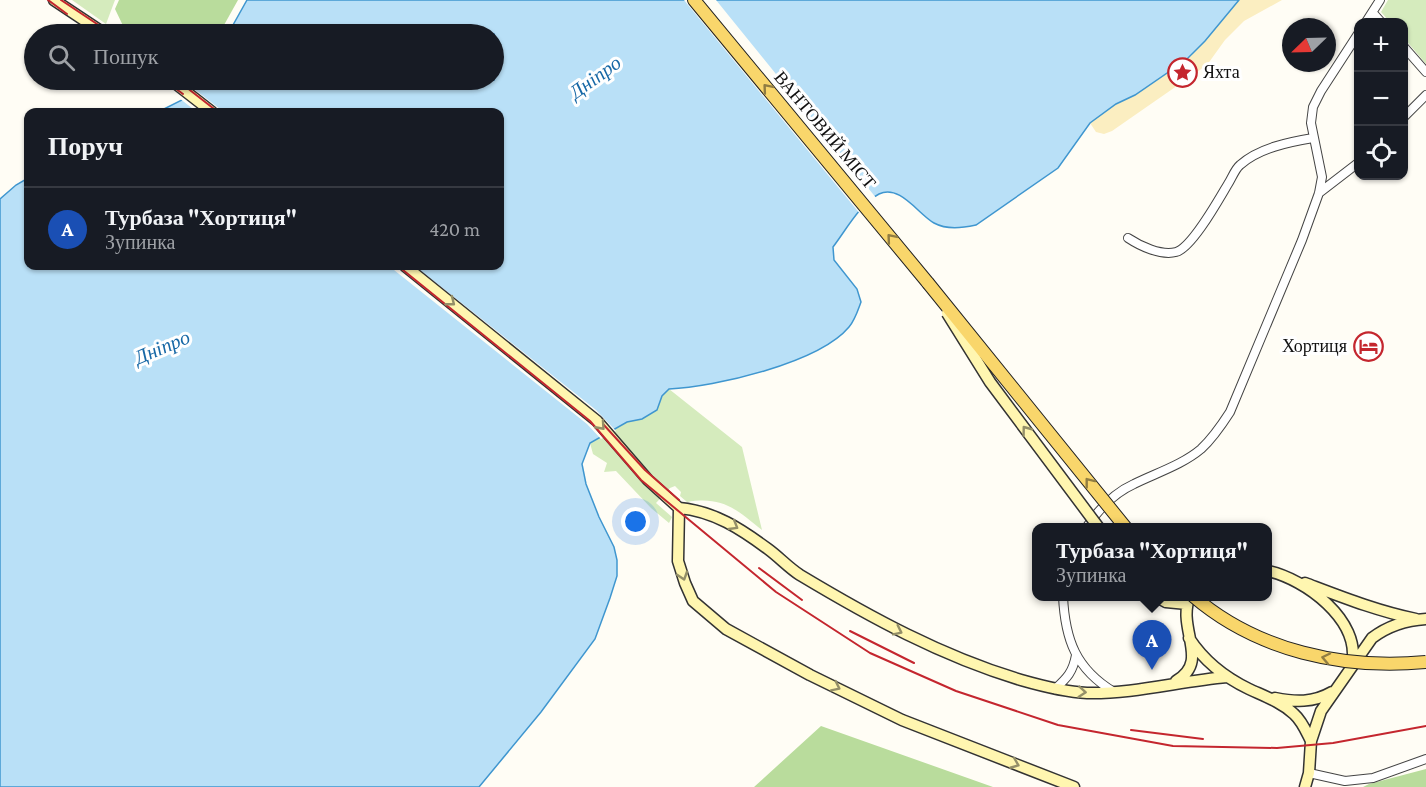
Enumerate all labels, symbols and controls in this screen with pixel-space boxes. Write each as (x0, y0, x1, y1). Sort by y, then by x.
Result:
north arrow (1282, 18, 1336, 72)
map controls (1354, 18, 1408, 180)
button: + (1354, 18, 1408, 72)
search box (24, 24, 504, 90)
icon: search (45, 41, 78, 74)
text: Пошук (93, 44, 159, 69)
water label: Дніпро (563, 51, 626, 105)
place icon: Яхта (1166, 56, 1198, 88)
place label: Яхта (1203, 62, 1240, 82)
street label: ВАНТОВИЙ МІСТ (770, 67, 880, 193)
button: − (1354, 72, 1408, 126)
one-way arrow (763, 84, 774, 95)
button: locate (1354, 126, 1408, 180)
text: Поруч (48, 132, 123, 161)
text: Турбаза "Хортиця" (105, 205, 297, 230)
text: A (62, 218, 73, 240)
text: 420 m (429, 218, 480, 240)
text: Зупинка (105, 231, 175, 253)
one-way arrow (887, 234, 898, 245)
one-way arrow (445, 294, 456, 305)
water label: Дніпро (129, 326, 193, 370)
hotel icon: Хортиця (1352, 330, 1384, 362)
place label: Хортиця (1282, 336, 1347, 356)
one-way arrow (594, 420, 605, 430)
one-way arrow (1022, 426, 1033, 437)
one-way arrow (1085, 478, 1096, 489)
your location (621, 507, 650, 536)
one-way arrow (728, 519, 738, 531)
popup (1032, 523, 1272, 601)
text: Турбаза "Хортиця" (1056, 538, 1248, 563)
text: Зупинка (1056, 564, 1126, 586)
one-way arrow (675, 570, 688, 581)
pin: A (1132, 620, 1172, 670)
one-way arrow (892, 623, 903, 635)
one-way arrow (1321, 652, 1331, 665)
one-way arrow (829, 680, 840, 692)
one-way arrow (1077, 685, 1087, 698)
one-way arrow (1009, 757, 1020, 769)

